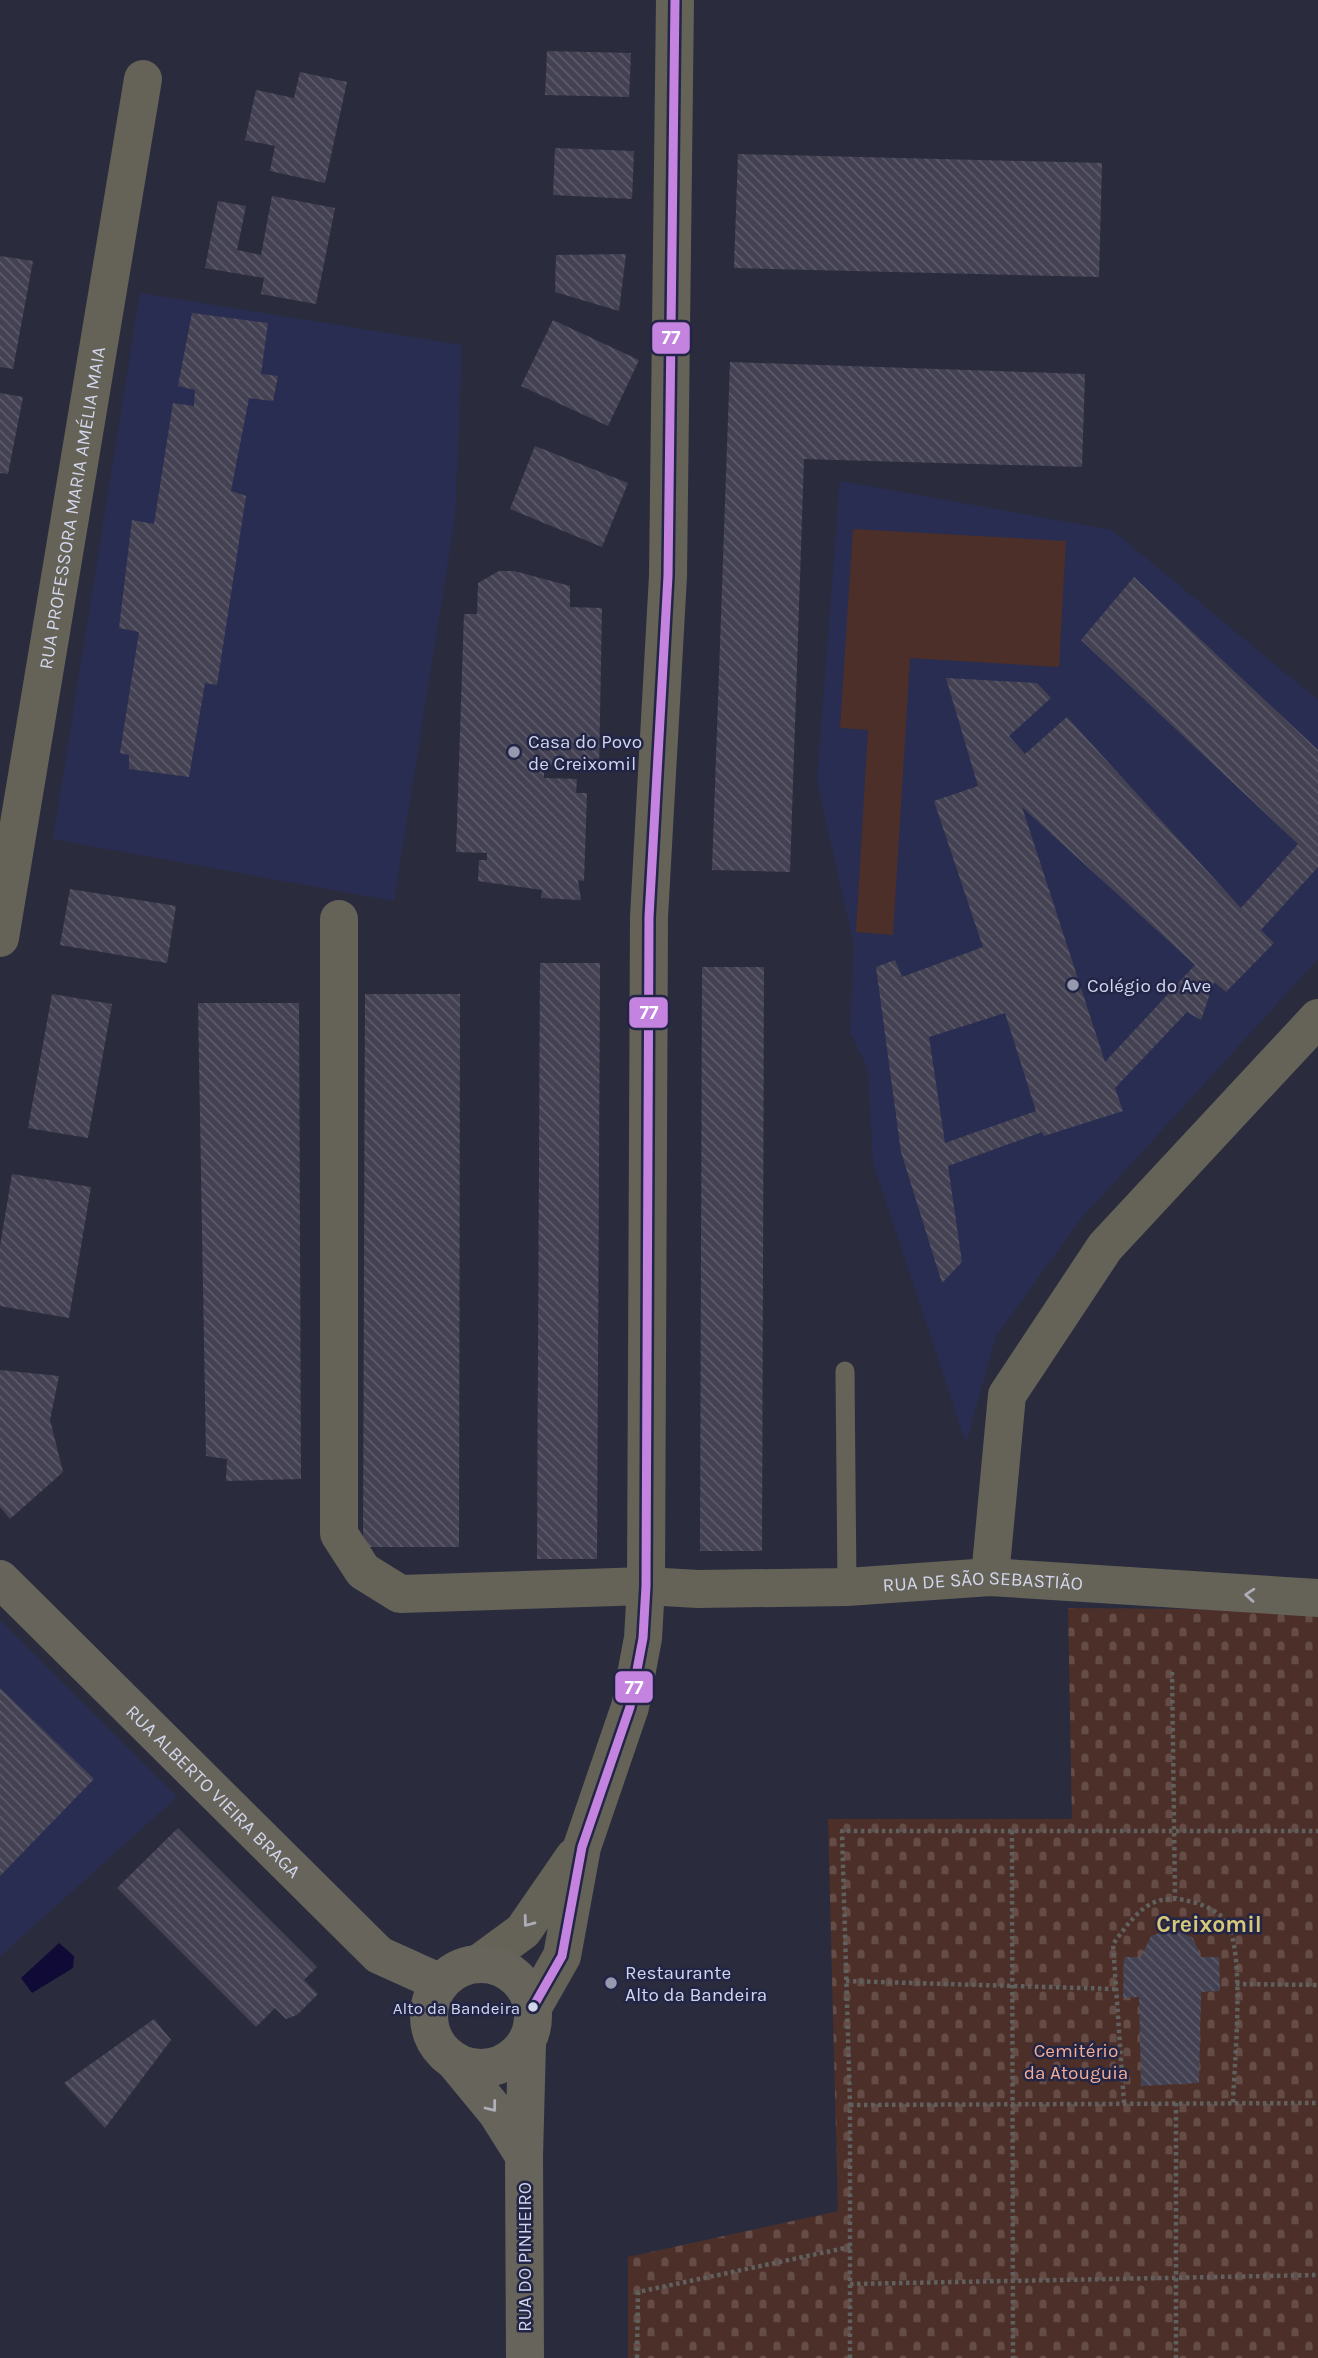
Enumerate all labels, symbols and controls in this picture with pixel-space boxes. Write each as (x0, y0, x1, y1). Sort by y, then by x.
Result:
line badge: 77 (651, 321, 691, 355)
text: 77 (662, 327, 681, 349)
street label: RUA PROFESSORA MARIA AMÉLIA MAIA (35, 345, 110, 671)
place label: Casa do Povo de Creixomil (528, 731, 642, 775)
marker: Casa do Povo de Creixomil (506, 744, 522, 760)
place label: Colégio do Ave (1087, 975, 1211, 997)
marker: Colégio do Ave (1065, 977, 1081, 993)
line badge: 77 (628, 996, 669, 1029)
text: 77 (640, 1002, 659, 1024)
street label: RUA DE SÃO SEBASTIÃO (882, 1567, 1084, 1596)
one-way arrow (1244, 1588, 1255, 1603)
line badge: 77 (614, 1670, 654, 1704)
text: 77 (625, 1677, 644, 1699)
street label: RUA ALBERTO VIEIRA BRAGA (121, 1701, 305, 1883)
district label: Creixomil (1156, 1911, 1262, 1938)
one-way arrow (524, 1915, 537, 1927)
place label: Restaurante Alto da Bandeira (625, 1962, 767, 2006)
marker: Restaurante Alto da Bandeira (603, 1975, 619, 1991)
place label: Alto da Bandeira (393, 1998, 520, 2018)
marker: Alto da Bandeira (526, 2000, 540, 2014)
park label: Cemitério da Atouguia (1024, 2040, 1128, 2084)
one-way arrow (483, 2100, 496, 2112)
street label: RUA DO PINHEIRO (514, 2182, 536, 2332)

